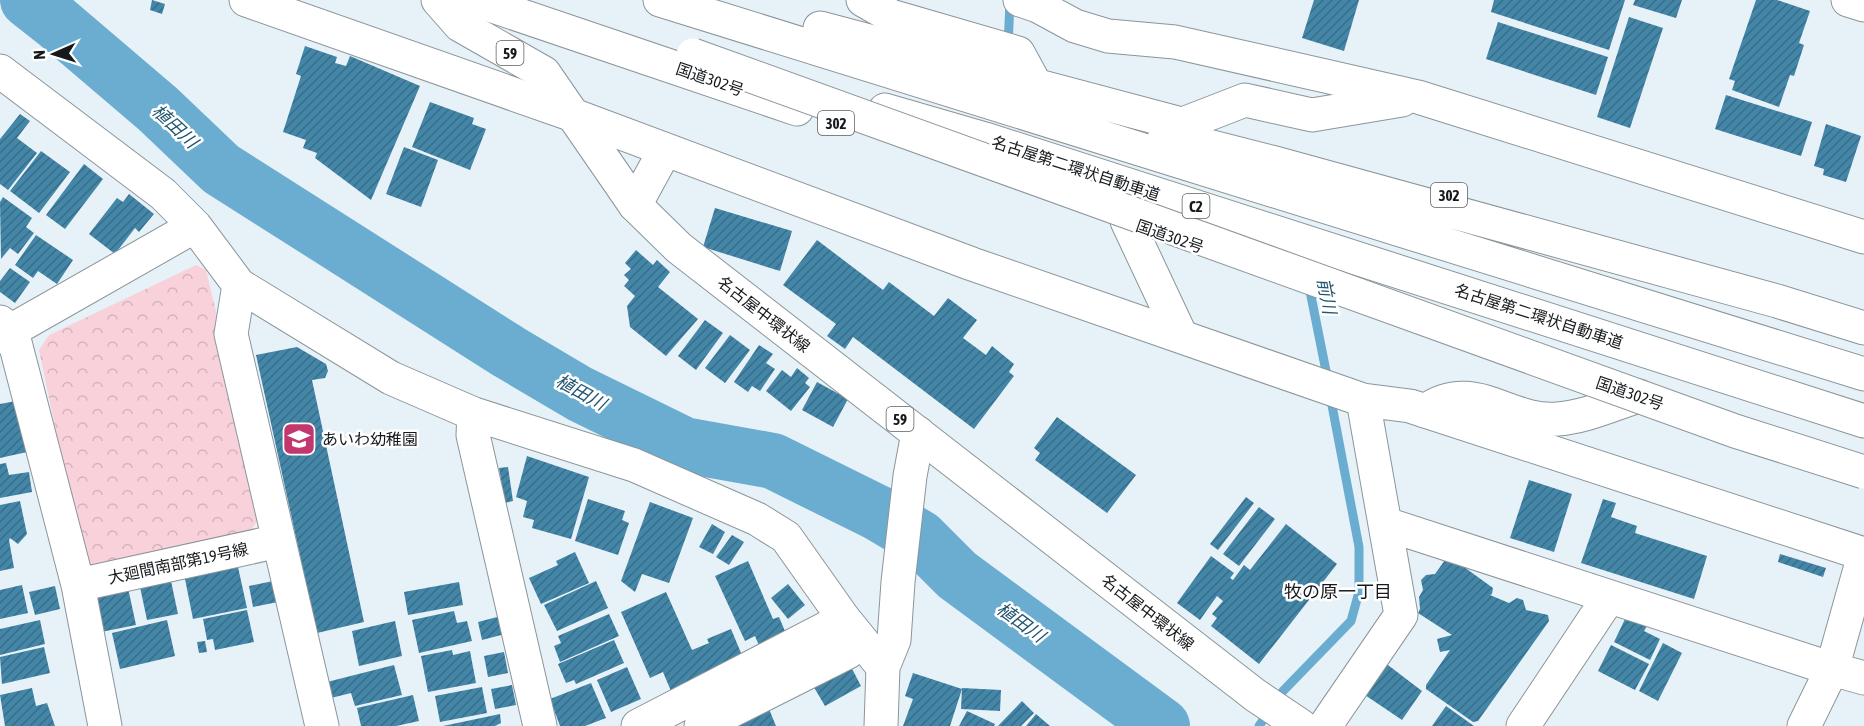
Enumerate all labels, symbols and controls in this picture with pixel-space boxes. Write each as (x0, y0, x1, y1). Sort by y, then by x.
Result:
north arrow (24, 24, 84, 84)
road number: 59 (496, 41, 524, 65)
text: N (30, 50, 48, 60)
street label: 国道302号 (674, 59, 746, 99)
water label: 植田川 (148, 100, 203, 153)
road number: 302 (818, 111, 854, 135)
street label: 名古屋第二環状自動車道 (990, 132, 1162, 204)
road number: 302 (1431, 183, 1467, 207)
road number: C2 (1182, 194, 1210, 218)
street label: 国道302号 (1134, 216, 1206, 256)
street label: 名古屋中環状線 (714, 272, 814, 356)
water label: 前川 (1313, 276, 1341, 318)
street label: 名古屋第二環状自動車道 (1453, 280, 1625, 352)
water label: 植田川 (552, 370, 611, 415)
street label: 国道302号 (1594, 373, 1666, 413)
road number: 59 (886, 407, 914, 431)
school or university icon: あいわ幼稚園 (281, 421, 317, 457)
place label: あいわ幼稚園 (322, 430, 418, 448)
street label: 大廻間南部第19号線 (106, 539, 250, 587)
street label: 名古屋中環状線 (1098, 570, 1198, 654)
district label: 牧の原一丁目 (1284, 581, 1392, 602)
water label: 植田川 (993, 598, 1051, 648)

